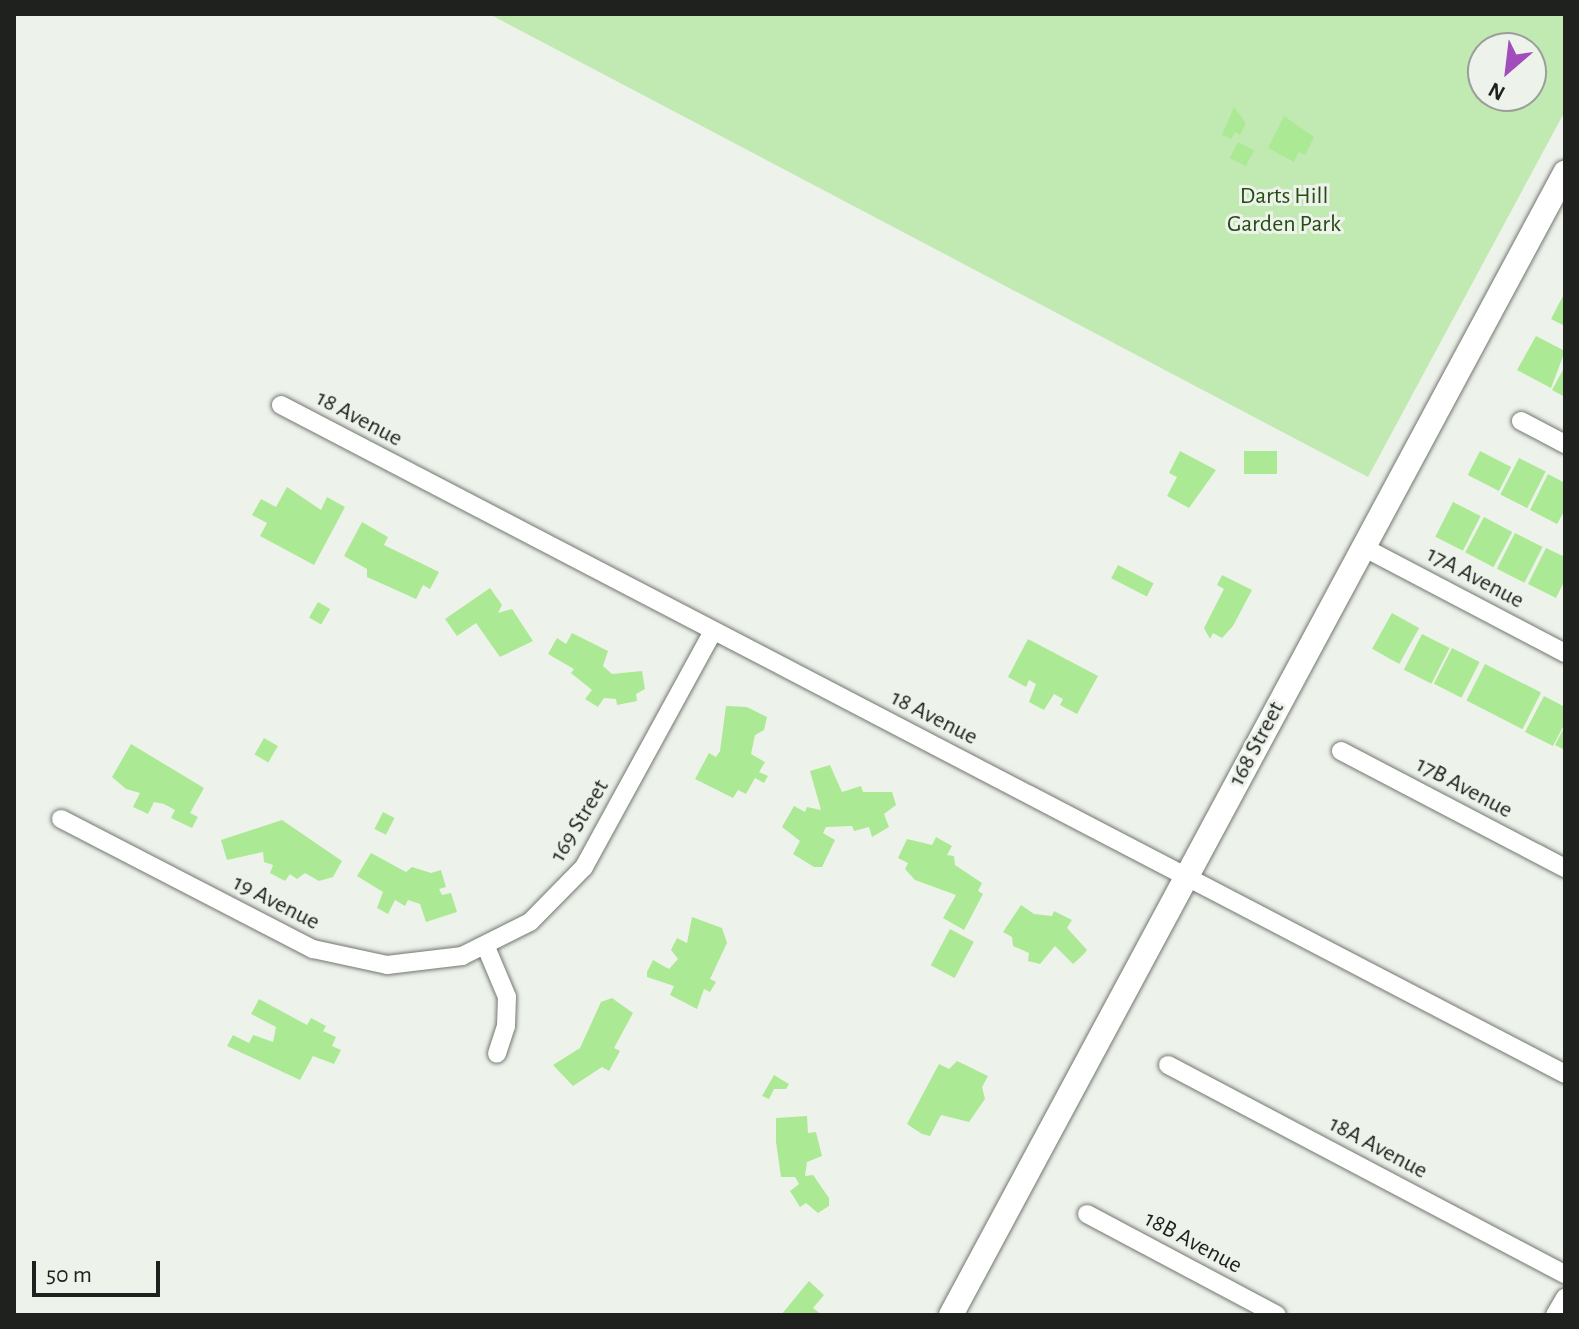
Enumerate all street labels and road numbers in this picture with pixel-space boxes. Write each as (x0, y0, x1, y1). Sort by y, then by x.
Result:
street label: 18 Avenue (311, 384, 407, 454)
street label: 17A Avenue (1421, 540, 1529, 616)
street label: 18 Avenue (886, 684, 982, 752)
street label: 168 Street (1223, 697, 1291, 791)
street label: 17B Avenue (1411, 751, 1517, 825)
street label: 169 Street (544, 774, 616, 868)
street label: 19 Avenue (228, 869, 324, 937)
street label: 18A Avenue (1324, 1110, 1432, 1186)
street label: 18B Avenue (1139, 1205, 1247, 1281)

